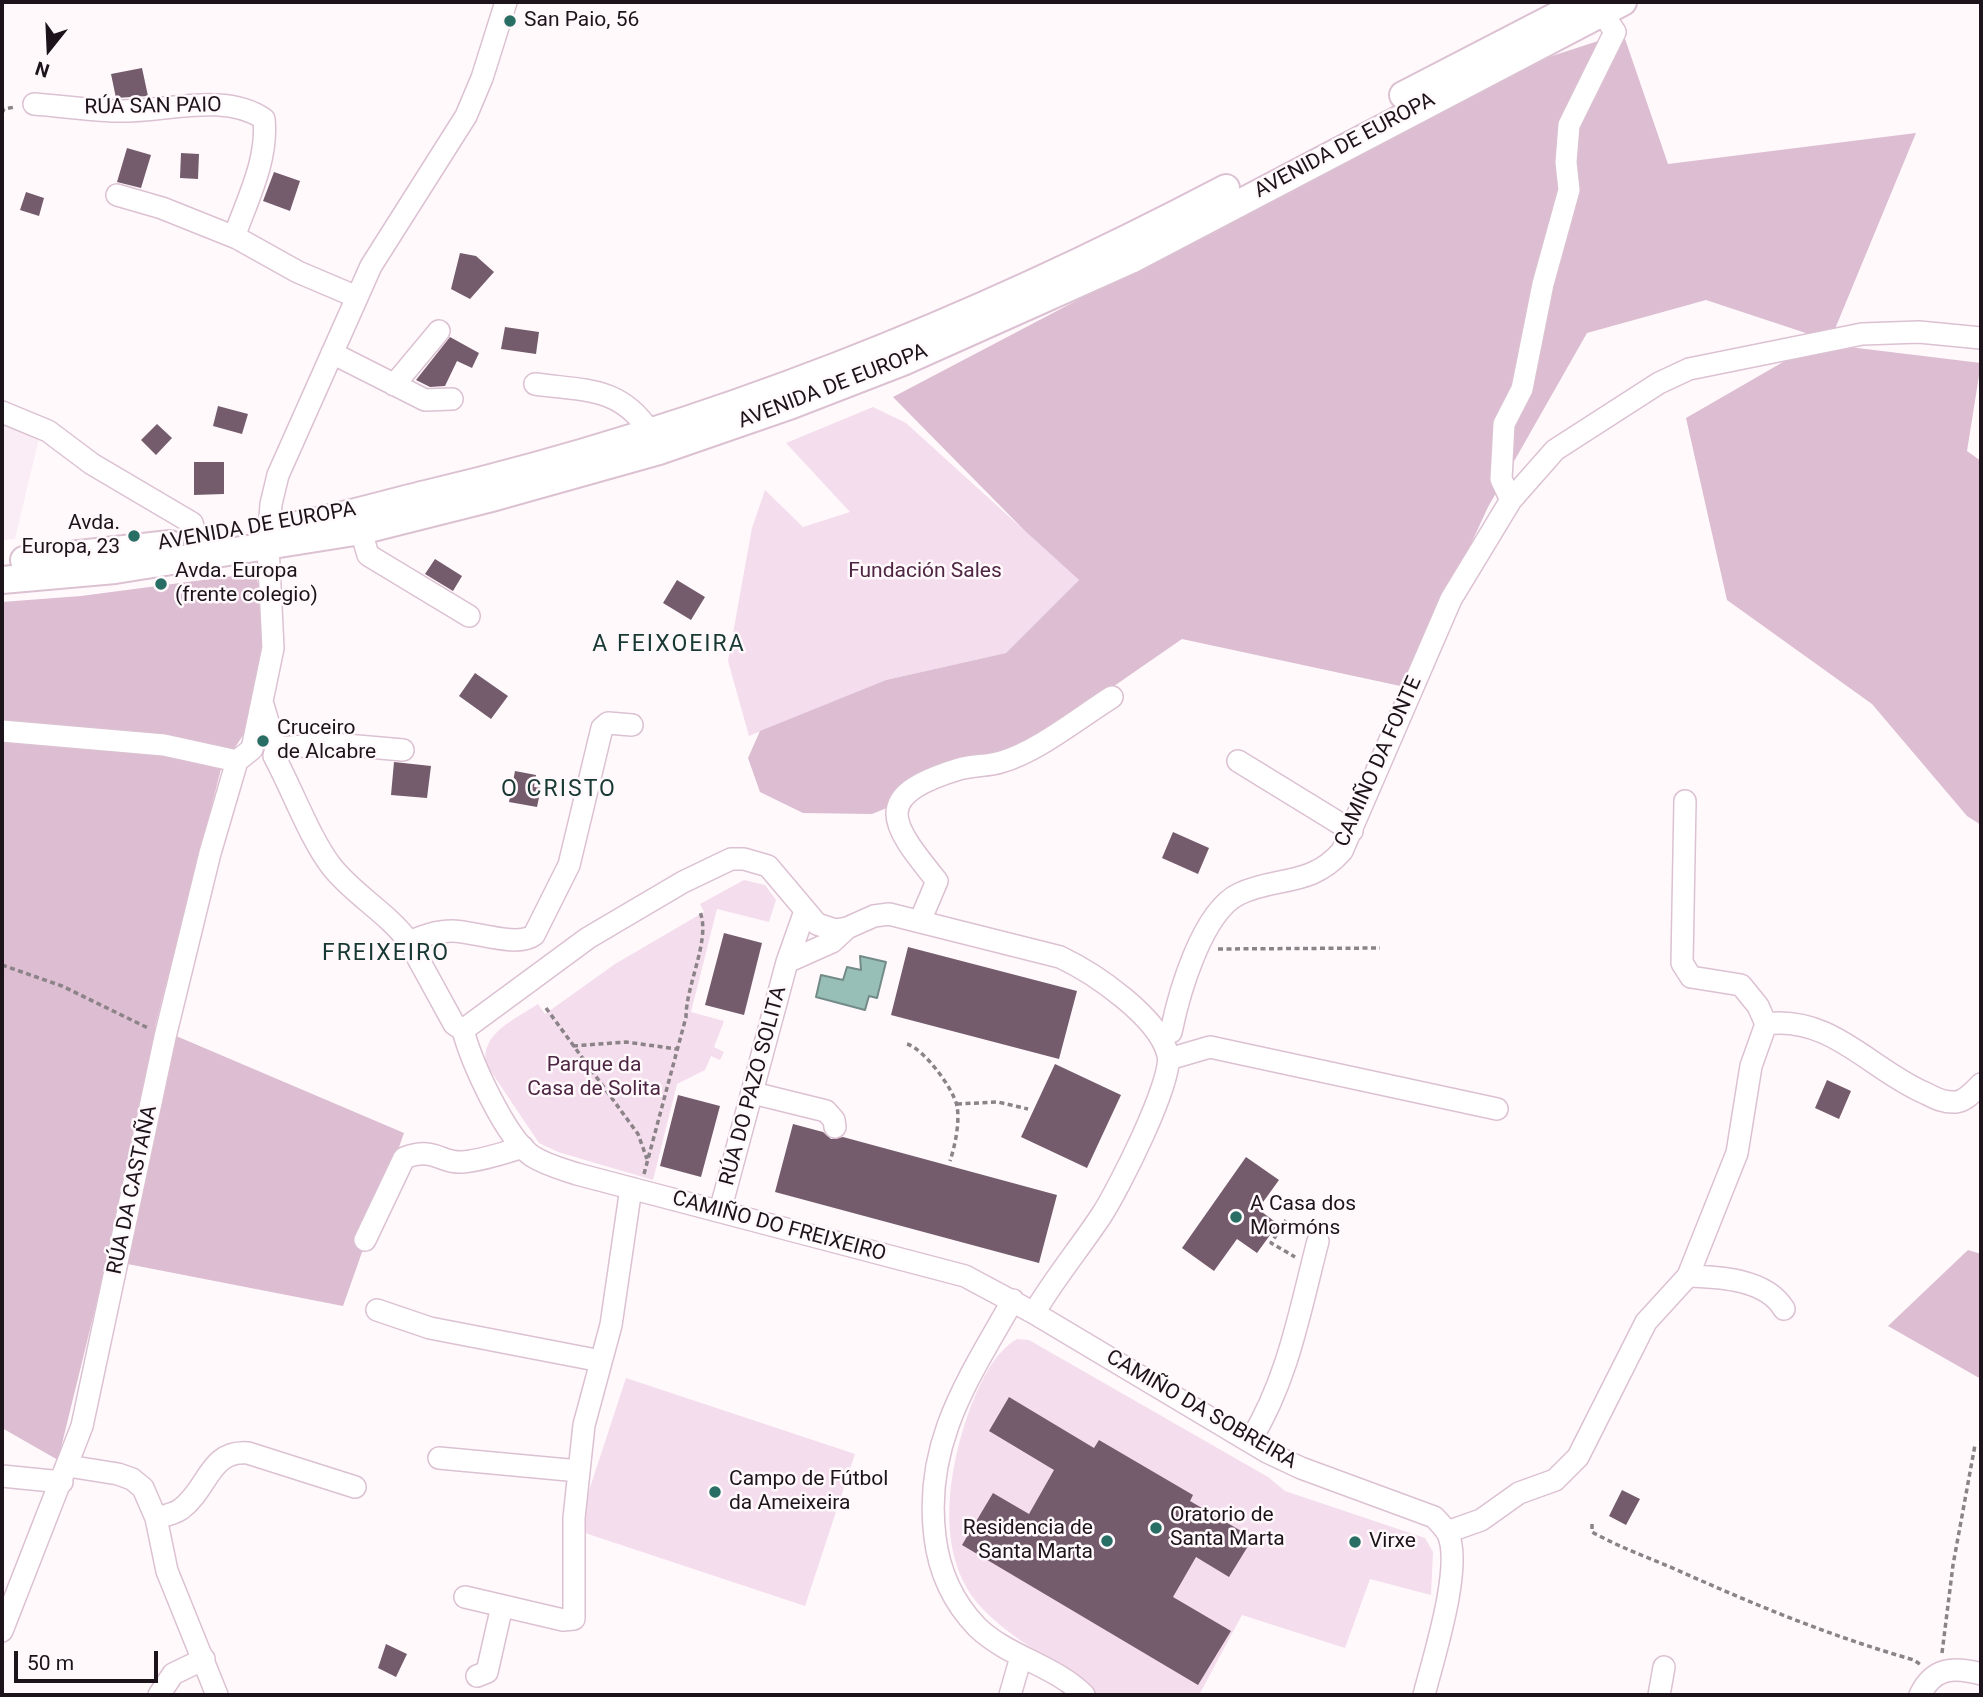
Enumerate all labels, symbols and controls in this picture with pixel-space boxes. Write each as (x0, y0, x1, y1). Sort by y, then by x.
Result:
place label: San Paio, 56 (524, 8, 639, 34)
marker: San Paio, 56 (502, 13, 518, 29)
north arrow (14, 14, 84, 84)
text: N (32, 56, 52, 82)
street label: AVENIDA DE EUROPA (1250, 88, 1440, 204)
street label: RÚA SAN PAIO (84, 93, 222, 121)
street label: AVENIDA DE EUROPA (735, 339, 931, 435)
street label: AVENIDA DE EUROPA (156, 497, 358, 557)
place label: Avda. Europa, 23 (22, 511, 120, 561)
marker: Avda. Europa, 23 (126, 528, 142, 544)
place label: Avda. Europa (frente colegio) (175, 559, 318, 609)
park label: Fundación Sales (848, 559, 1002, 585)
marker: Avda. Europa (frente colegio) (153, 576, 169, 592)
district label: A FEIXOEIRA (594, 631, 744, 659)
street label: CAMIÑO DA FONTE (1330, 673, 1428, 851)
place label: Cruceiro de Alcabre (277, 716, 376, 766)
marker: Cruceiro de Alcabre (255, 733, 271, 749)
district label: O CRISTO (502, 776, 616, 804)
district label: FREIXEIRO (323, 940, 449, 968)
street label: RÚA DO PAZO SOLITA (715, 984, 793, 1188)
park label: Parque da Casa de Solita (527, 1053, 661, 1103)
street label: RÚA DA CASTAÑA (103, 1103, 163, 1277)
street label: CAMIÑO DO FREIXEIRO (669, 1186, 889, 1268)
place label: A Casa dos Mormóns (1250, 1192, 1356, 1242)
marker: A Casa dos Mormóns (1228, 1209, 1244, 1225)
street label: CAMIÑO DA SOBREIRA (1101, 1345, 1301, 1475)
place label: Campo de Fútbol da Ameixeira (729, 1467, 888, 1517)
marker: Campo de Fútbol da Ameixeira (707, 1484, 723, 1500)
place label: Oratorio de Santa Marta (1170, 1503, 1285, 1553)
place label: Residencia de Santa Marta (963, 1516, 1093, 1566)
marker: Oratorio de Santa Marta (1148, 1520, 1164, 1536)
place label: Virxe (1369, 1529, 1416, 1555)
marker: Residencia de Santa Marta (1099, 1533, 1115, 1549)
marker: Virxe (1347, 1534, 1363, 1550)
scale bar (18, 1638, 161, 1682)
text: 50 m (27, 1651, 74, 1675)

